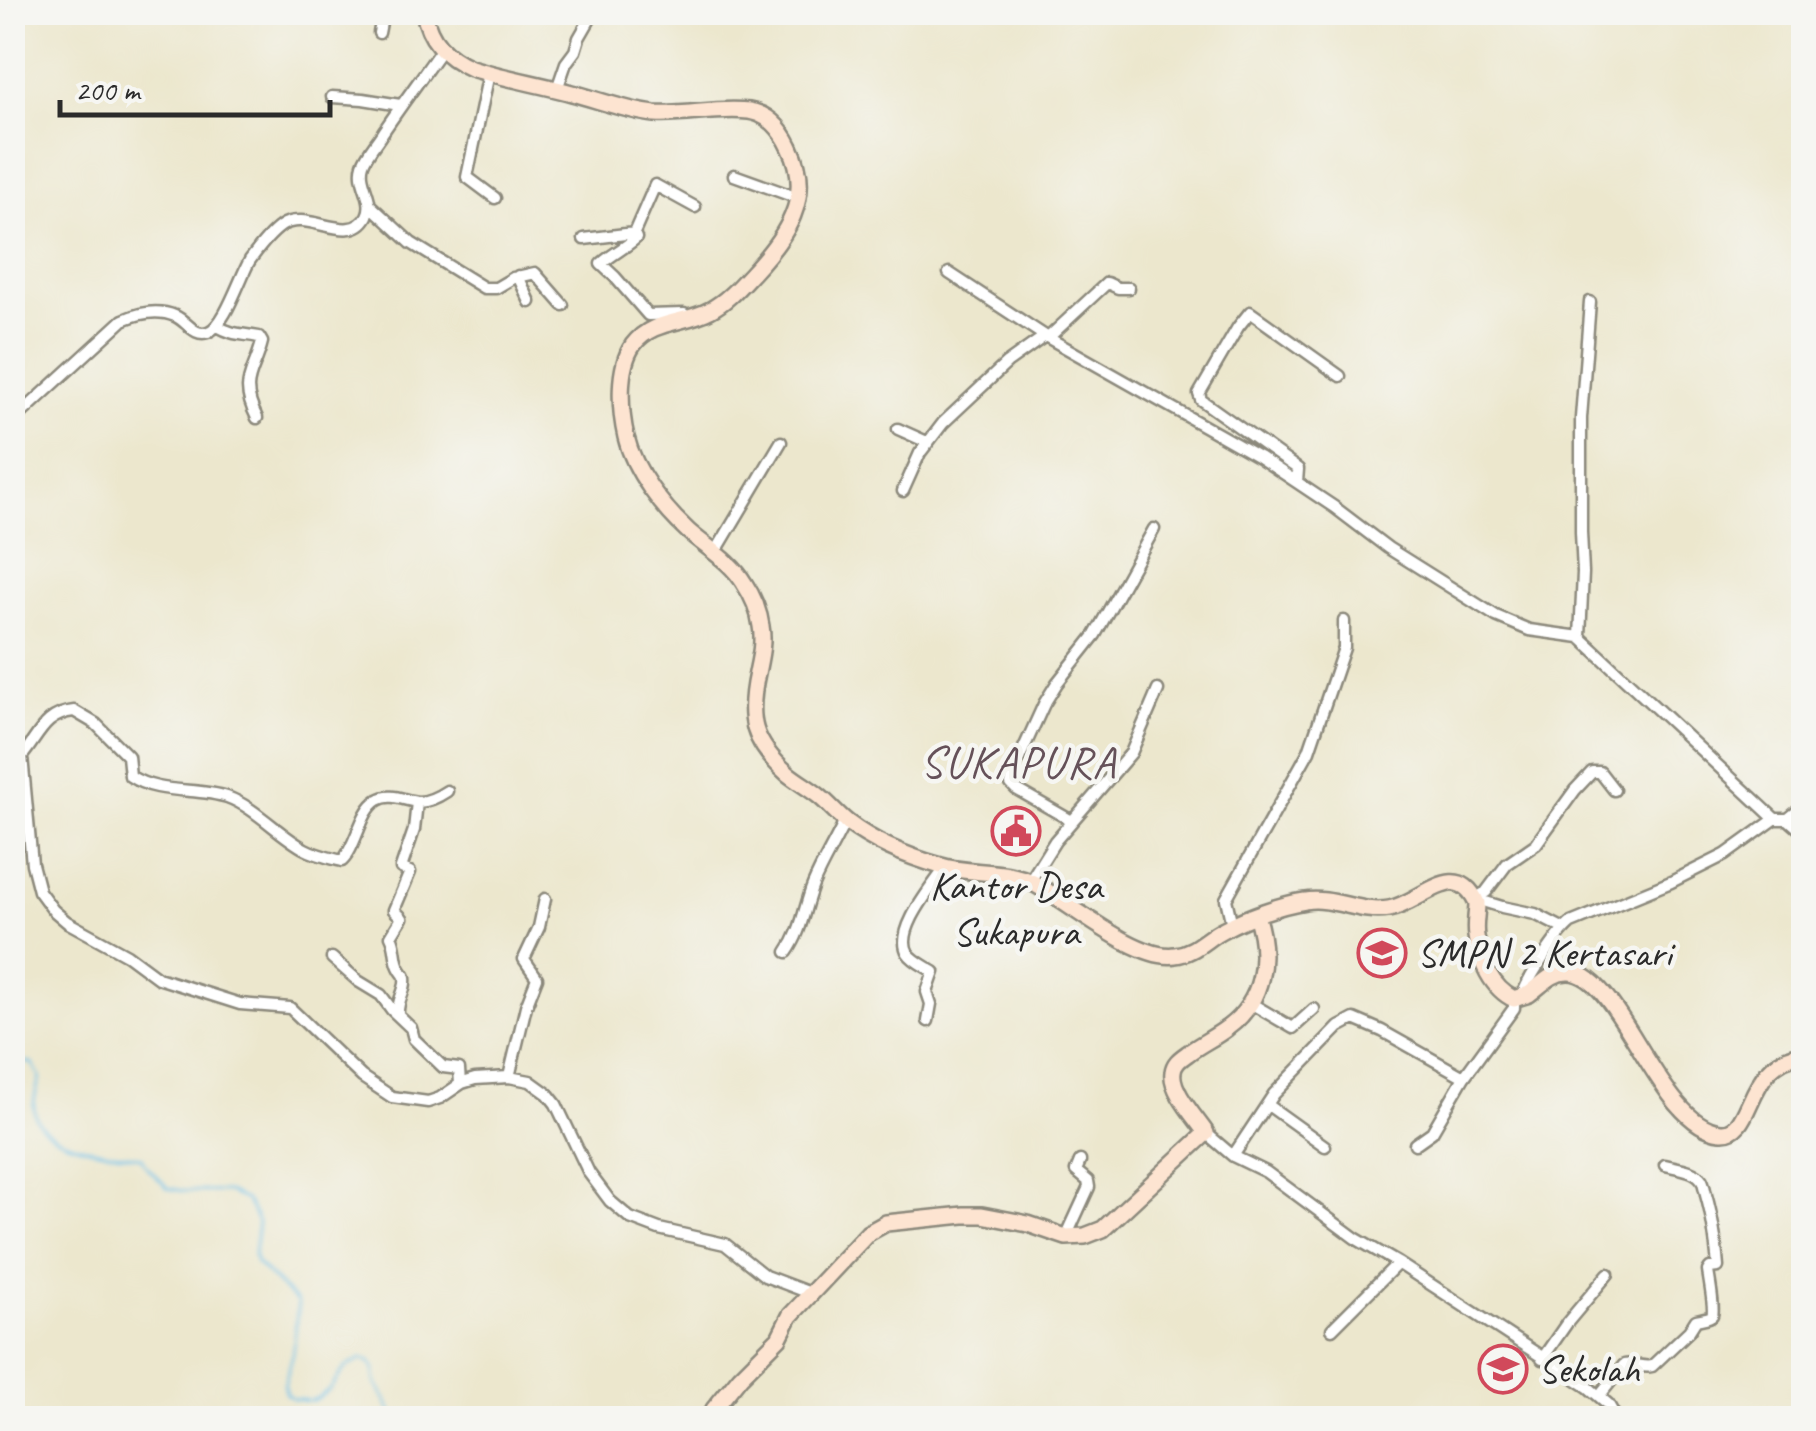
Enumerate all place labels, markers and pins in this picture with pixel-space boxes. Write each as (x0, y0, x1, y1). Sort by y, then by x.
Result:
public building icon: Kantor Desa Sukapura (990, 805, 1042, 857)
place label: Kantor Desa Sukapura (930, 861, 1105, 957)
school or university icon: SMPN 2 Kertasari (1356, 927, 1408, 979)
place label: SMPN 2 Kertasari (1417, 928, 1676, 978)
school or university icon: Sekolah (1477, 1343, 1529, 1395)
place label: Sekolah (1538, 1344, 1641, 1394)

